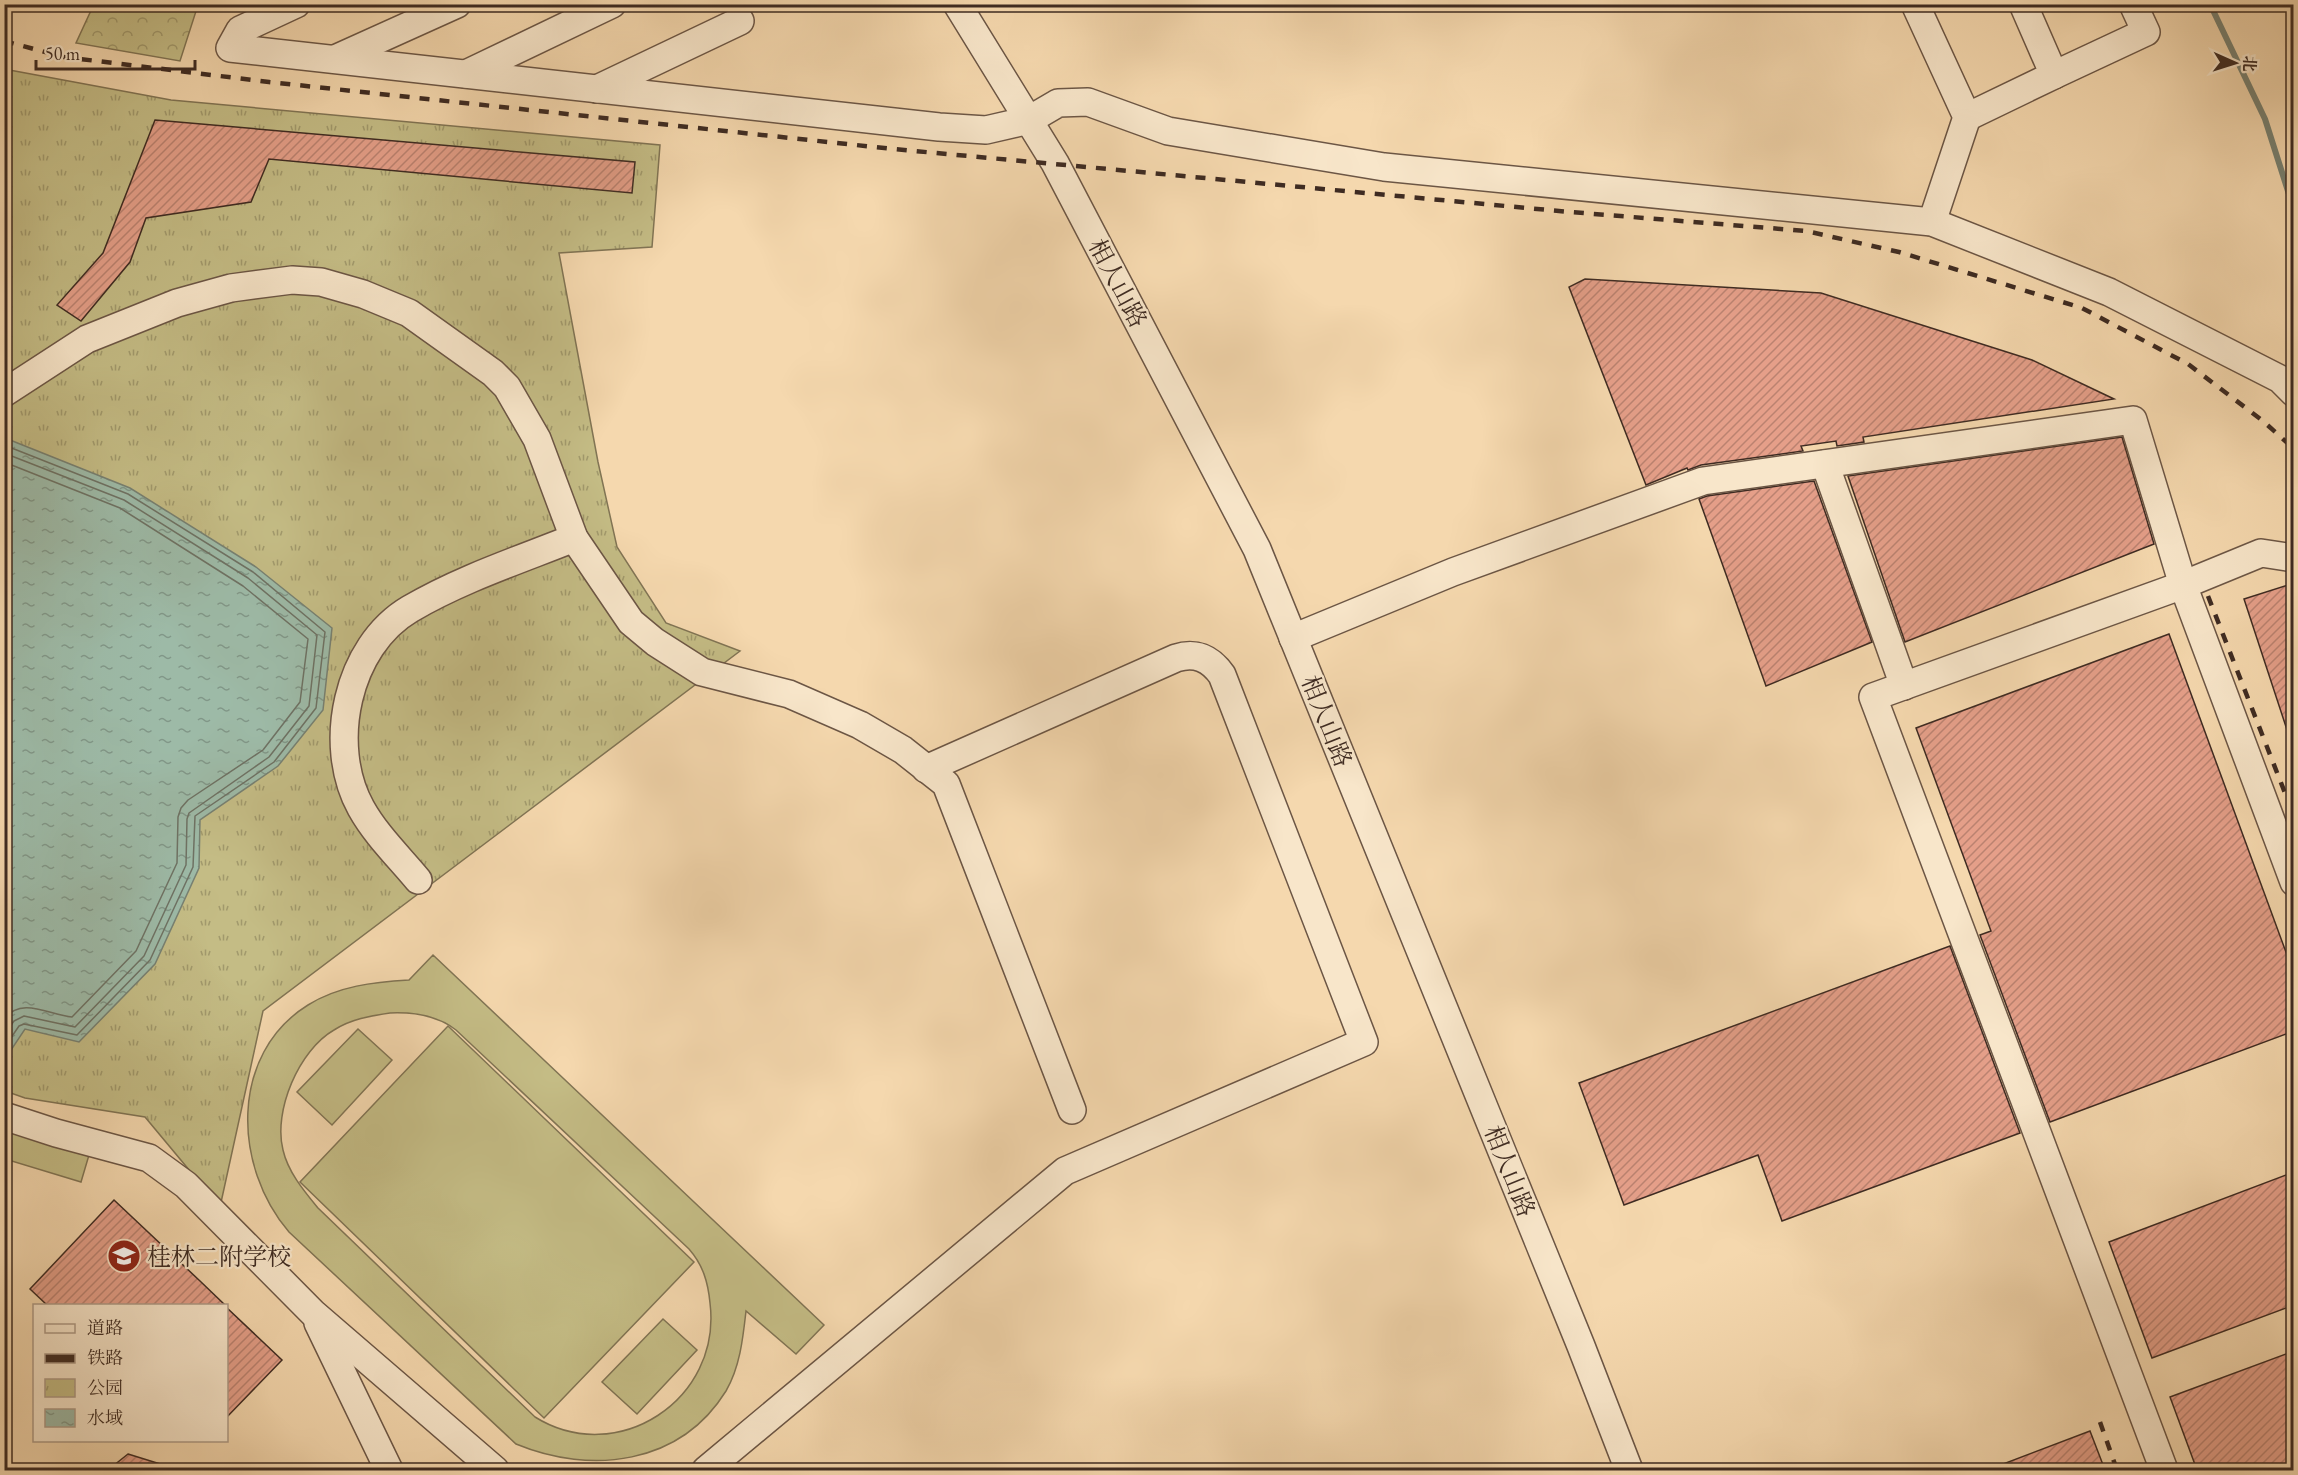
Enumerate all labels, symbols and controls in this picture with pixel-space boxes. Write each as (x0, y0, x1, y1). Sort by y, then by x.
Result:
scale bar (36, 33, 195, 71)
north arrow (2205, 33, 2265, 93)
text: 50 m (45, 42, 80, 65)
text: 北 (2239, 55, 2260, 72)
street label: 相人山路 (1082, 233, 1154, 333)
street label: 相人山路 (1295, 671, 1359, 771)
street label: 相人山路 (1478, 1121, 1542, 1221)
school or university icon: 桂林二附学校 (106, 1238, 142, 1274)
place label: 桂林二附学校 (147, 1241, 291, 1272)
legend (33, 1304, 228, 1442)
text: 道路 (87, 1316, 123, 1339)
text: 铁路 (87, 1346, 123, 1369)
text: 公园 (87, 1376, 123, 1399)
text: 水域 (87, 1406, 123, 1429)

